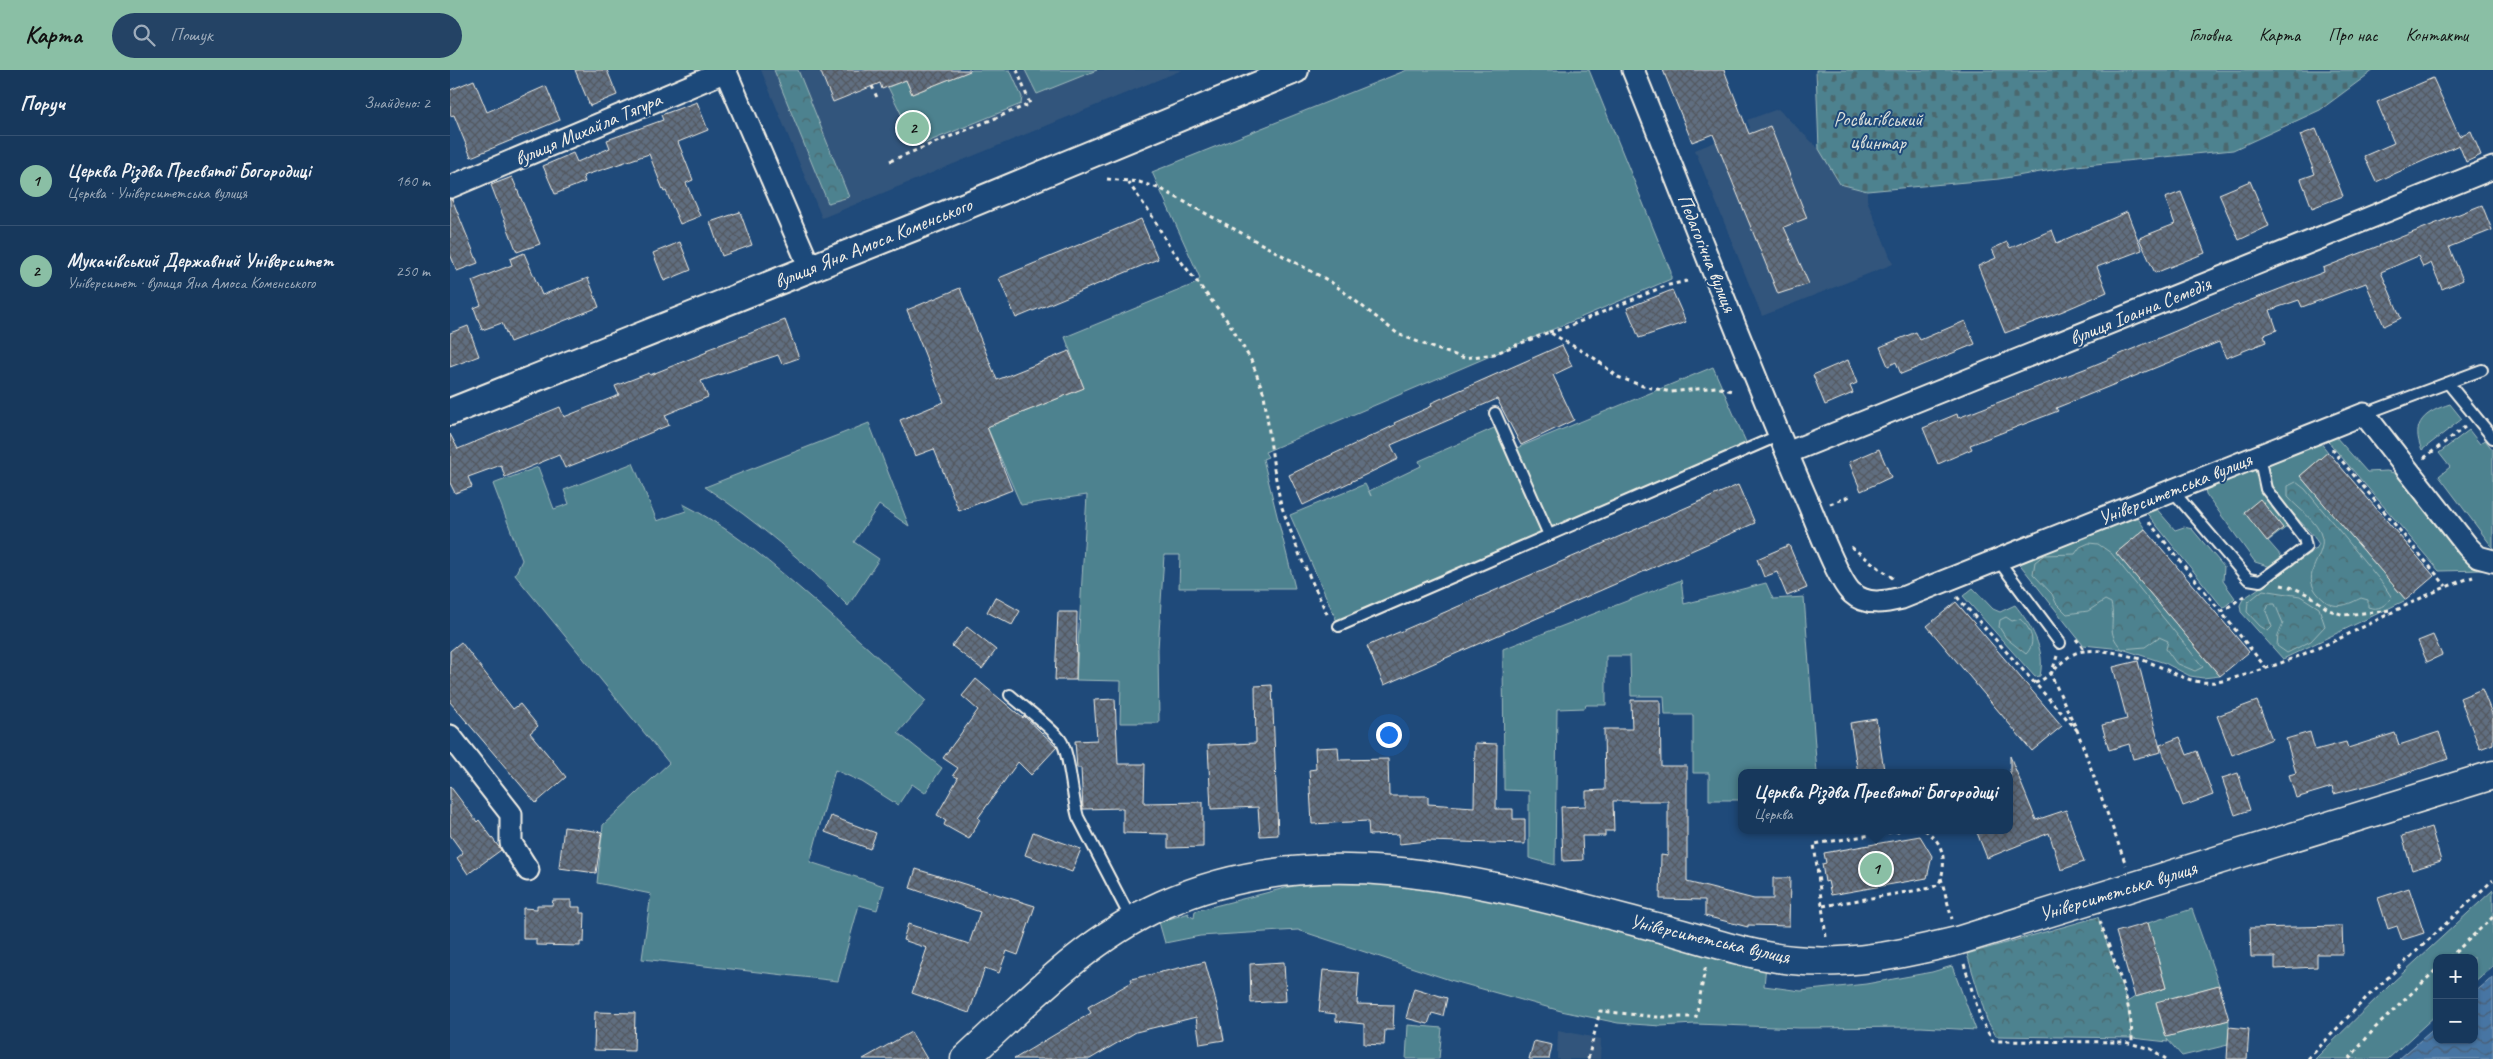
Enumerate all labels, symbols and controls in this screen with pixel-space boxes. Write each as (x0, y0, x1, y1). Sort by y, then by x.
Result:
search box (112, 13, 462, 58)
text: Карта (25, 20, 82, 50)
icon: search (130, 21, 158, 49)
text: Пошук (170, 23, 213, 47)
text: Головна (2189, 24, 2231, 46)
text: Карта (2259, 24, 2300, 46)
text: Про нас (2328, 24, 2378, 46)
text: Контакти (2406, 24, 2468, 46)
street label: вулиця Михайла Тягура (511, 86, 666, 171)
text: Поруч (20, 90, 65, 116)
text: Знайдено: 2 (364, 93, 430, 113)
park label: Росвигівський цвинтар (1834, 107, 1924, 155)
pin: 2 (897, 109, 929, 147)
text: Церква Різдва Пресвятої Богородиці (67, 159, 311, 183)
text: 1 (32, 171, 40, 191)
text: 160 m (396, 171, 430, 191)
text: Церква · Університетська вулиця (67, 183, 247, 203)
street label: Педагогічна вулиця (1672, 190, 1742, 316)
street label: вулиця Яна Амоса Коменського (771, 192, 976, 294)
text: Мукачівський Державний Університет (67, 249, 334, 273)
text: 2 (32, 261, 40, 281)
text: 250 m (396, 261, 430, 281)
street label: вулиця Іоанна Семедія (2066, 271, 2215, 351)
text: Університет · вулиця Яна Амоса Коменського (67, 273, 316, 293)
street label: Університетська вулиця (2095, 447, 2256, 531)
your location (1376, 722, 1402, 748)
popup (1738, 769, 2013, 834)
text: Церква Різдва Пресвятої Богородиці (1754, 780, 1997, 804)
text: Церква (1754, 804, 1792, 824)
pin: 1 (1860, 850, 1892, 888)
street label: Університетська вулиця (2036, 855, 2200, 927)
street label: Університетська вулиця (1628, 908, 1793, 970)
map controls (2433, 954, 2478, 1044)
button: + (2433, 954, 2478, 999)
button: − (2433, 999, 2478, 1044)

